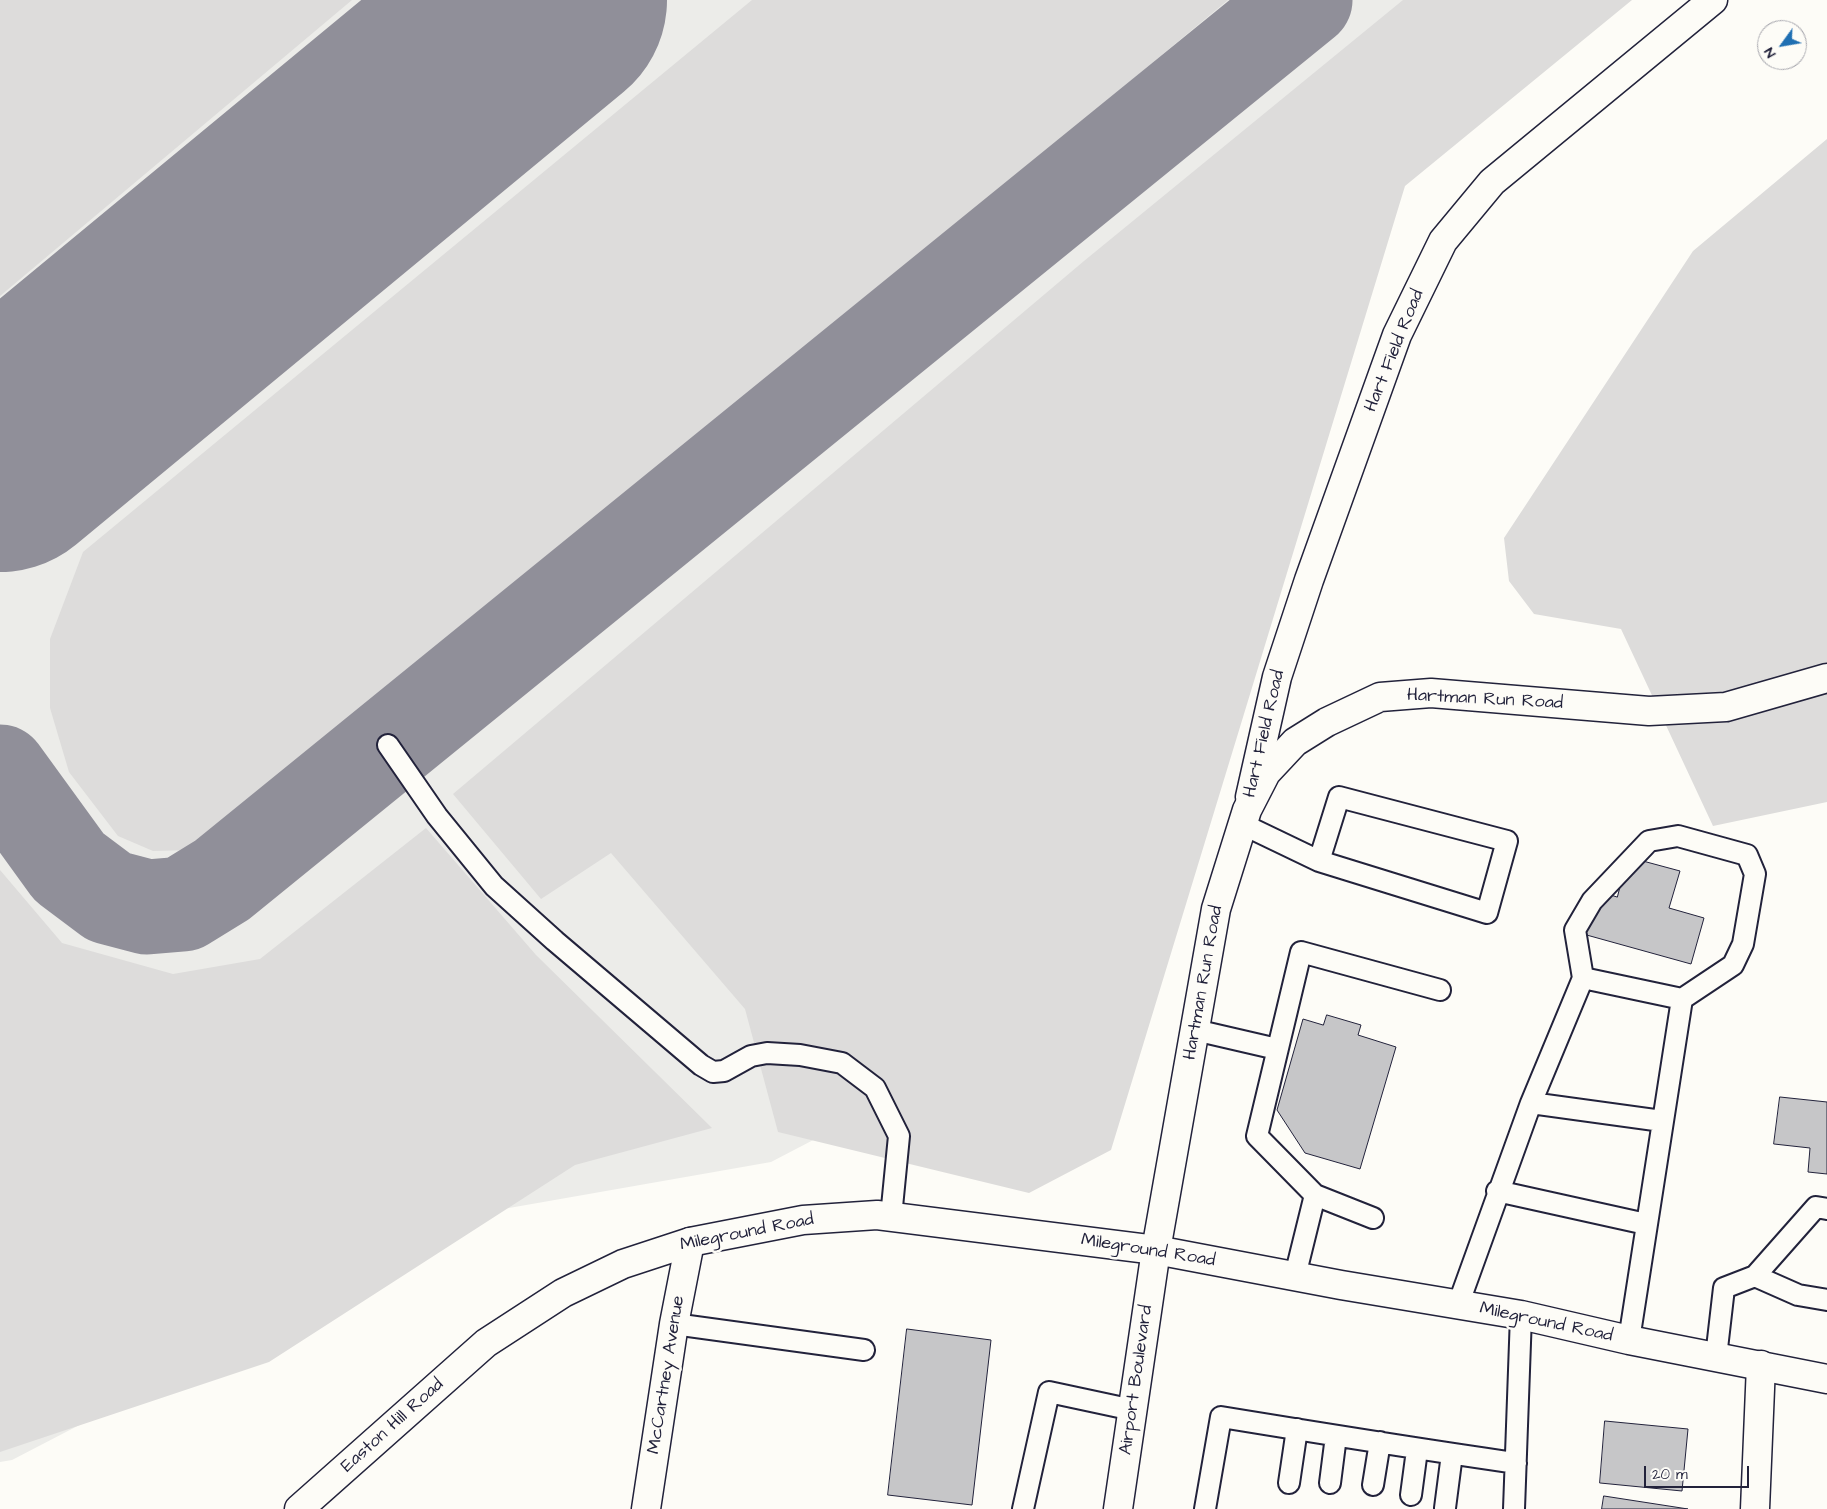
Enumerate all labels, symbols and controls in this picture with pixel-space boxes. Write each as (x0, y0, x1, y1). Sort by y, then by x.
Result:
north arrow (1757, 20, 1807, 70)
text: N (1759, 43, 1781, 61)
street label: Hart Field Road (1361, 287, 1429, 415)
street label: Hart Field Road (1240, 668, 1290, 800)
street label: Hartman Run Road (1406, 685, 1564, 715)
street label: Hartman Run Road (1180, 904, 1228, 1062)
street label: Mileground Road (678, 1209, 816, 1257)
street label: Mileground Road (1079, 1230, 1217, 1272)
street label: McCartney Avenue (644, 1294, 690, 1456)
street label: Mileground Road (1478, 1298, 1614, 1348)
street label: Airport Boulevard (1116, 1304, 1158, 1456)
street label: Easton Hill Road (337, 1374, 449, 1478)
scale bar (1647, 1456, 1752, 1488)
text: 20 m (1652, 1464, 1688, 1485)

